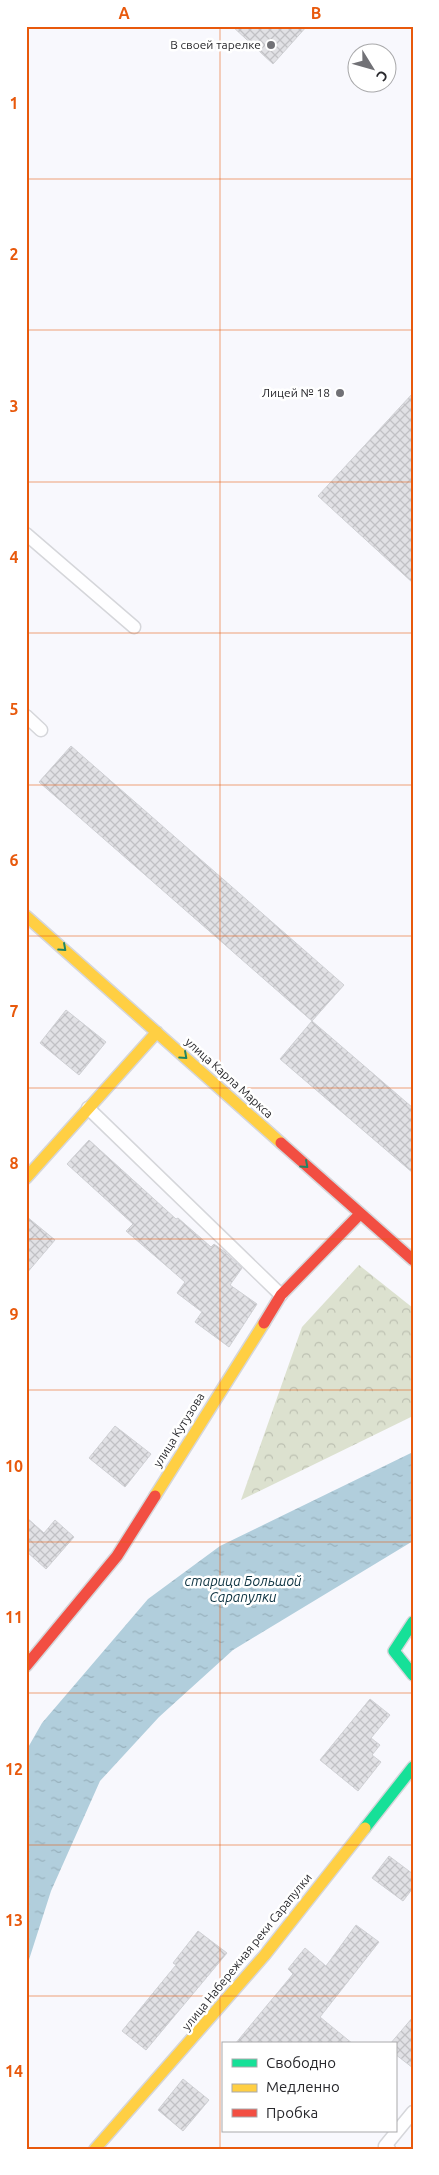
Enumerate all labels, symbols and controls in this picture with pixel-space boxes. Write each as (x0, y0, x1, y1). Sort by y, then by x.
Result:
text: A (118, 4, 130, 22)
text: B (311, 4, 321, 22)
place label: В своей тарелке (170, 38, 261, 51)
marker: В своей тарелке (265, 39, 277, 51)
north arrow (346, 42, 396, 92)
text: С (373, 67, 391, 84)
text: 1 (9, 94, 19, 112)
text: 2 (9, 245, 19, 263)
place label: Лицей № 18 (262, 386, 330, 399)
marker: Лицей № 18 (334, 387, 346, 399)
text: 3 (9, 397, 19, 415)
text: 4 (9, 548, 19, 566)
text: 5 (9, 700, 19, 718)
text: 6 (9, 851, 19, 869)
one-way arrow (57, 943, 66, 952)
text: 7 (9, 1002, 19, 1020)
street label: улица Карла Маркса (183, 1035, 276, 1120)
one-way arrow (179, 1051, 188, 1060)
text: 8 (9, 1154, 19, 1172)
one-way arrow (300, 1159, 309, 1168)
text: 9 (9, 1305, 19, 1323)
street label: улица Кутузова (150, 1390, 207, 1469)
text: 10 (5, 1457, 23, 1475)
water label: старица Большой Сарапулки (184, 1573, 302, 1605)
text: 11 (5, 1608, 23, 1626)
text: 12 (5, 1760, 23, 1778)
street label: улица Набережная реки Сарапулки (179, 1871, 314, 2033)
text: 13 (5, 1911, 23, 1929)
legend (222, 2042, 396, 2132)
text: Свободно (266, 2054, 336, 2071)
text: 14 (5, 2062, 23, 2080)
text: Медленно (266, 2078, 340, 2095)
text: Пробка (266, 2104, 318, 2121)

